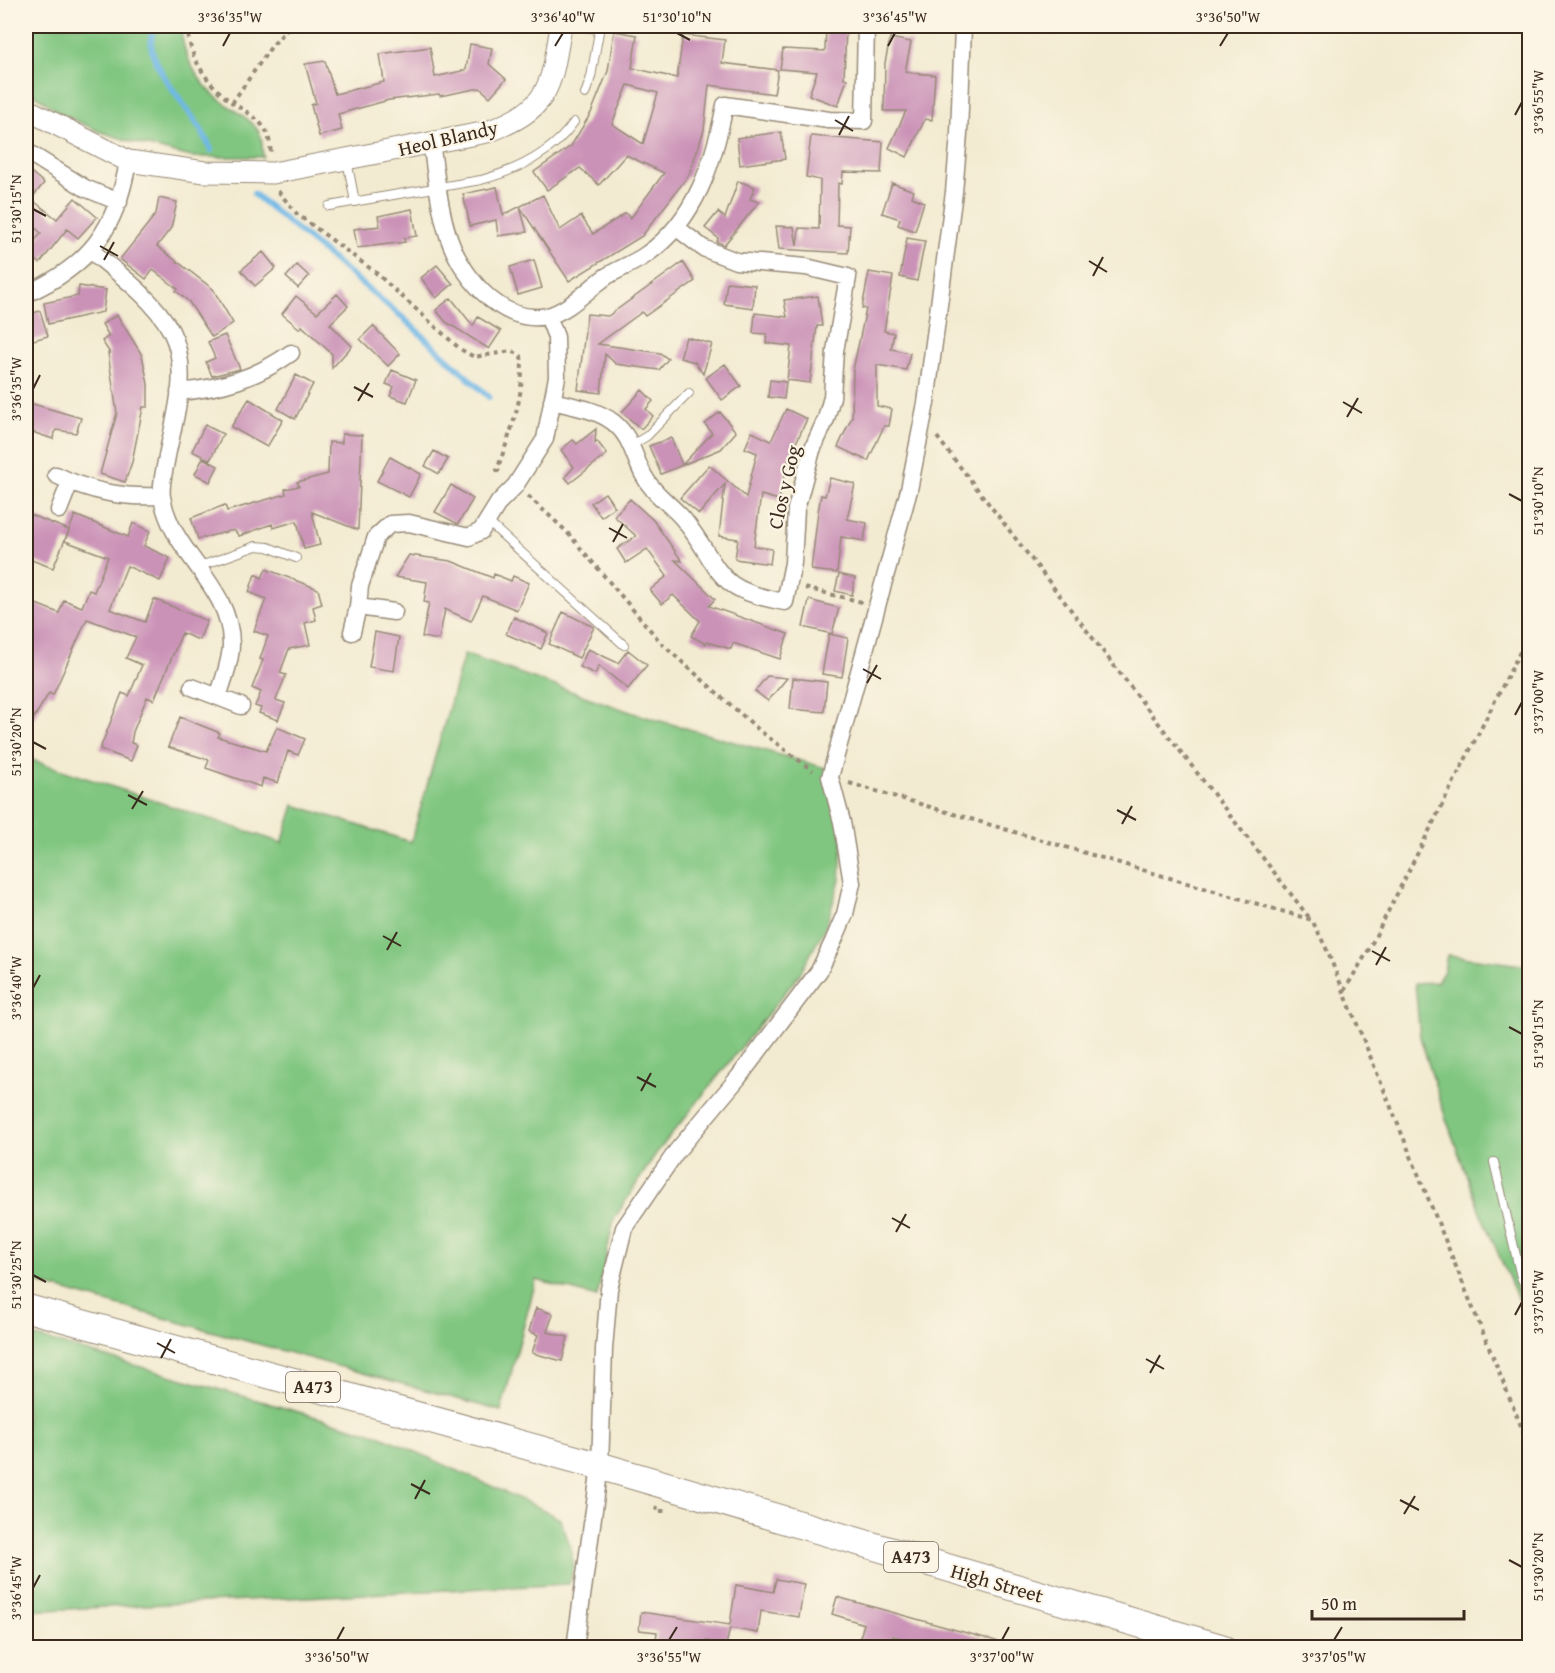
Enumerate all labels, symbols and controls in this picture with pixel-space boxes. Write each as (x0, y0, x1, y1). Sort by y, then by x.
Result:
text: 3°36'35"W (198, 6, 263, 27)
text: 3°36'40"W (531, 6, 596, 27)
text: 51°30'10"N (643, 6, 712, 27)
text: 3°36'45"W (863, 6, 928, 27)
text: 3°36'50"W (1196, 6, 1261, 27)
text: 3°36'55"W (1527, 69, 1548, 134)
street label: Heol Blandy (395, 112, 500, 163)
text: 51°30'15"N (5, 174, 26, 243)
text: 3°36'35"W (5, 356, 26, 421)
street label: Clos y Gog (760, 442, 807, 532)
text: 51°30'10"N (1527, 466, 1548, 535)
text: 3°37'00"W (1527, 669, 1548, 734)
text: 51°30'20"N (5, 707, 26, 776)
text: 3°36'40"W (5, 955, 26, 1020)
text: 51°30'15"N (1527, 999, 1548, 1068)
text: 51°30'25"N (5, 1240, 26, 1309)
text: 3°37'05"W (1527, 1269, 1548, 1334)
road number: A473 (286, 1372, 340, 1402)
text: 51°30'20"N (1527, 1532, 1548, 1601)
road number: A473 (884, 1542, 938, 1572)
text: 3°36'45"W (5, 1555, 26, 1620)
street label: High Street (947, 1555, 1047, 1610)
scale bar (1312, 1583, 1464, 1621)
text: 50 m (1321, 1590, 1357, 1617)
text: 3°36'50"W (305, 1646, 370, 1667)
text: 3°36'55"W (637, 1646, 702, 1667)
text: 3°37'00"W (970, 1646, 1035, 1667)
text: 3°37'05"W (1302, 1646, 1367, 1667)

